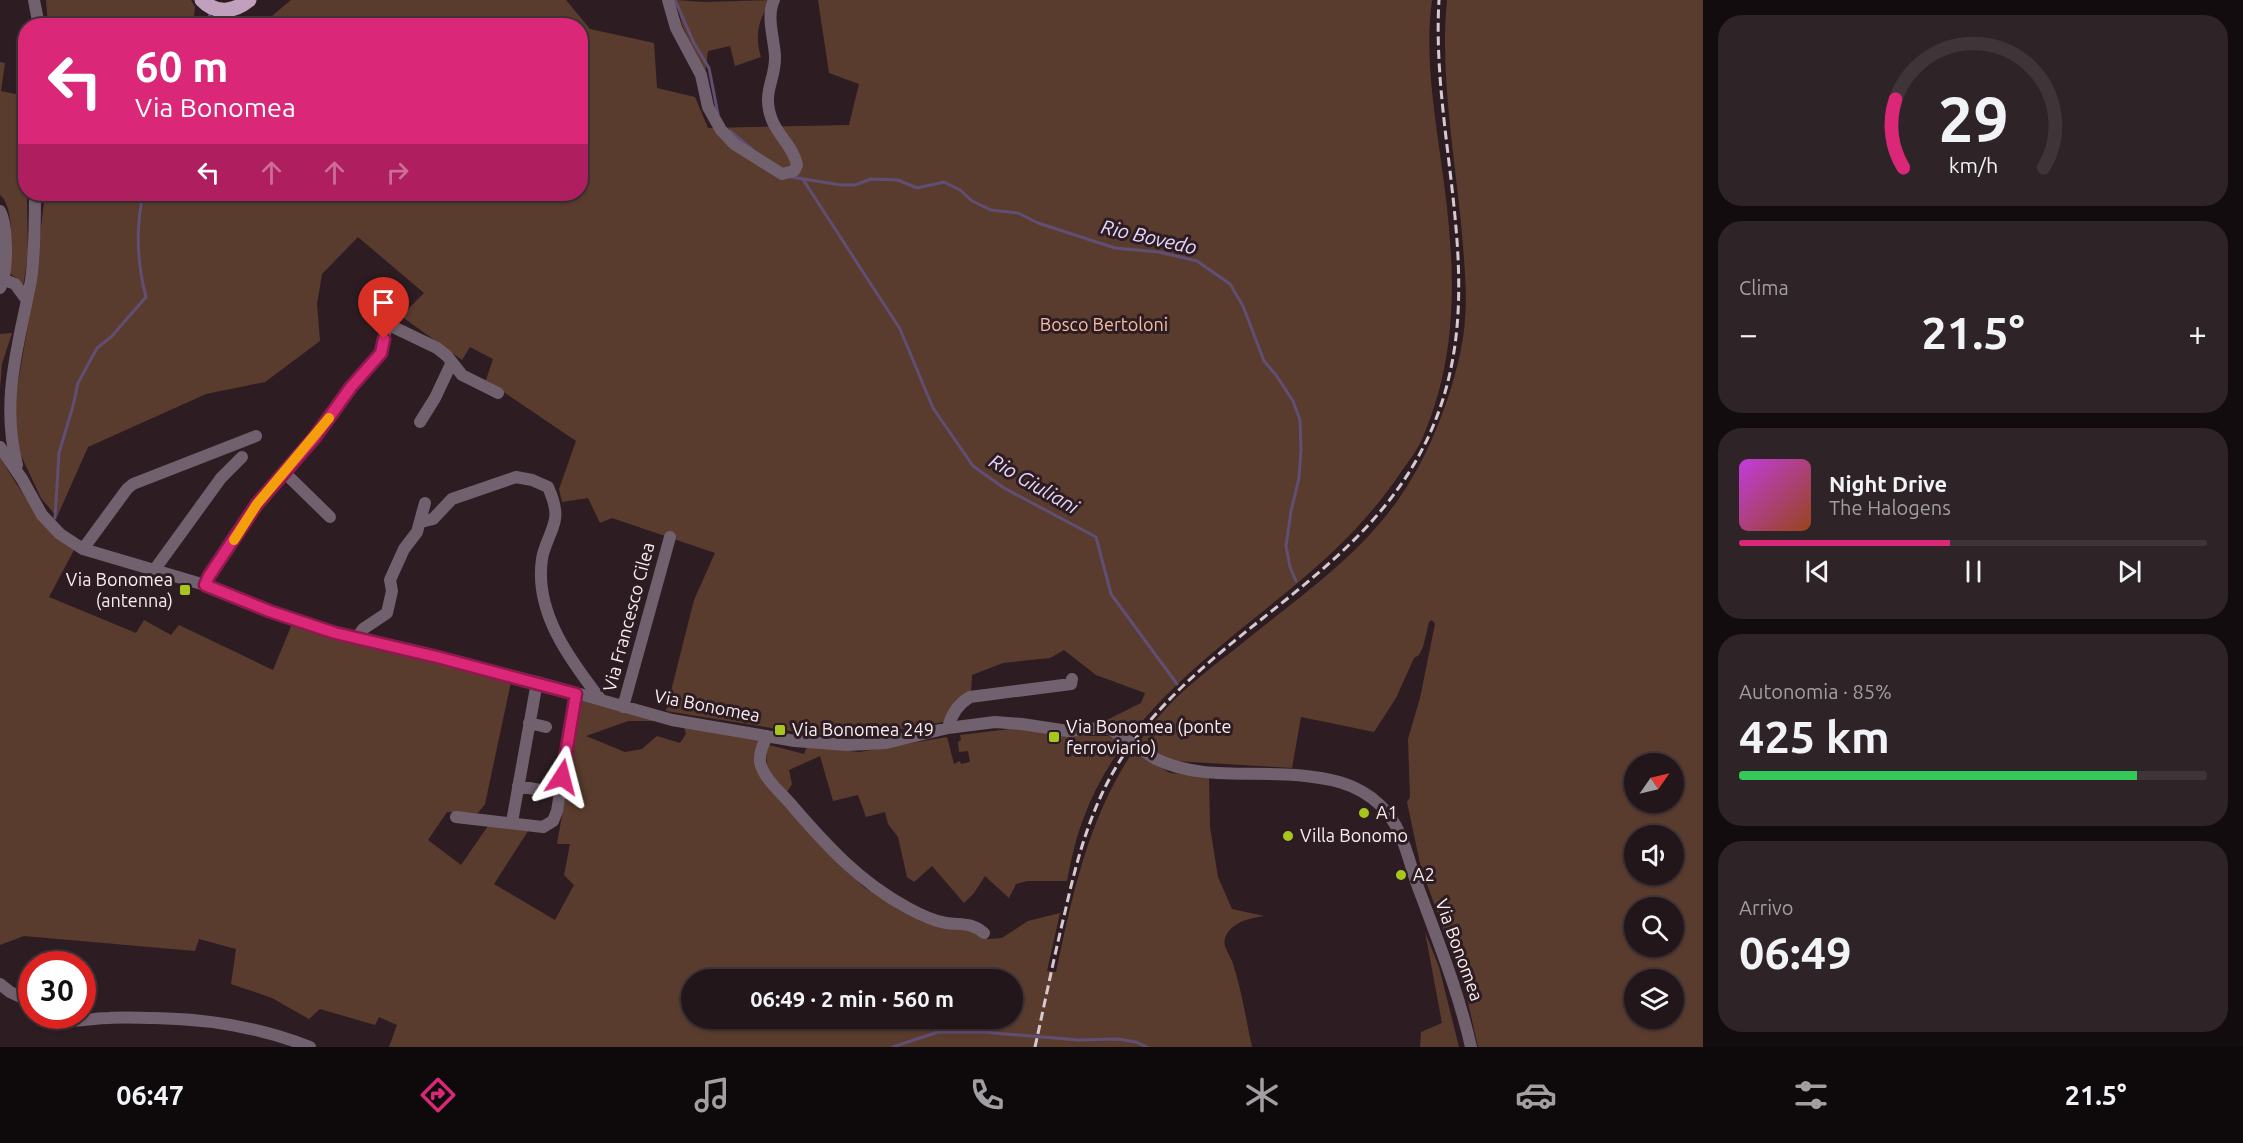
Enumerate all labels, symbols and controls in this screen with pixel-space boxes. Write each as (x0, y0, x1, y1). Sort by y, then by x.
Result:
icon: left (36, 42, 114, 120)
text: 60 m (135, 43, 229, 90)
text: 29 (1938, 84, 2008, 154)
text: Via Bonomea (135, 92, 296, 122)
text: km/h (1948, 153, 1998, 177)
icon: left (192, 156, 225, 189)
icon: ahead (255, 156, 288, 189)
icon: ahead (318, 156, 351, 189)
icon: right (381, 156, 414, 189)
water label: Rio Bovedo (1099, 214, 1199, 259)
text: Clima (1739, 276, 1789, 299)
pin (358, 277, 409, 339)
icon: arrive (367, 286, 400, 319)
text: 21.5° (1921, 307, 2025, 358)
park label: Bosco Bertoloni (1040, 314, 1168, 334)
text: − (1739, 315, 1758, 352)
text: + (2188, 315, 2207, 352)
water label: Rio Giuliani (986, 449, 1084, 519)
text: Night Drive (1829, 471, 1947, 496)
text: The Halogens (1829, 496, 1951, 519)
street label: Via Francesco Cilea (598, 540, 658, 694)
icon: previous (1801, 555, 1834, 588)
icon: pause (1957, 555, 1990, 588)
icon: next (2113, 555, 2146, 588)
place label: Via Bonomea (antenna) (66, 569, 173, 611)
marker: Via Bonomea (antenna) (178, 583, 192, 597)
text: Autonomia · 85% (1739, 680, 1892, 703)
street label: Via Bonomea (653, 685, 762, 725)
text: 425 km (1739, 711, 1890, 762)
place label: Via Bonomea (ponte ferroviario) (1066, 716, 1231, 758)
place label: Via Bonomea 249 (792, 719, 934, 739)
marker: Via Bonomea 249 (773, 723, 787, 737)
marker: Via Bonomea (ponte ferroviario) (1047, 730, 1061, 744)
position arrow (530, 745, 594, 809)
north arrow (1624, 753, 1684, 813)
map controls (1624, 753, 1684, 1029)
place label: A1 (1376, 802, 1398, 822)
marker: A1 (1357, 806, 1371, 820)
place label: Villa Bonomo (1300, 825, 1408, 845)
button: sound (1624, 825, 1684, 885)
marker: Villa Bonomo (1281, 829, 1295, 843)
place label: A2 (1413, 864, 1435, 884)
marker: A2 (1394, 868, 1408, 882)
street label: Via Bonomea (1432, 896, 1488, 1003)
text: Arrivo (1739, 896, 1793, 919)
button: search (1624, 897, 1684, 957)
text: 06:49 (1739, 927, 1852, 978)
speed limit sign: 30 (18, 951, 96, 1029)
button: layers (1624, 969, 1684, 1029)
text: 06:49 · 2 min · 560 m (750, 986, 954, 1011)
icon: directions (417, 1074, 459, 1116)
icon: music (691, 1074, 733, 1116)
icon: phone (966, 1074, 1008, 1116)
icon: climate (1241, 1074, 1283, 1116)
icon: car (1515, 1074, 1557, 1116)
icon: filters (1790, 1074, 1832, 1116)
text: 06:47 (116, 1080, 184, 1110)
text: 21.5° (2065, 1080, 2127, 1110)

